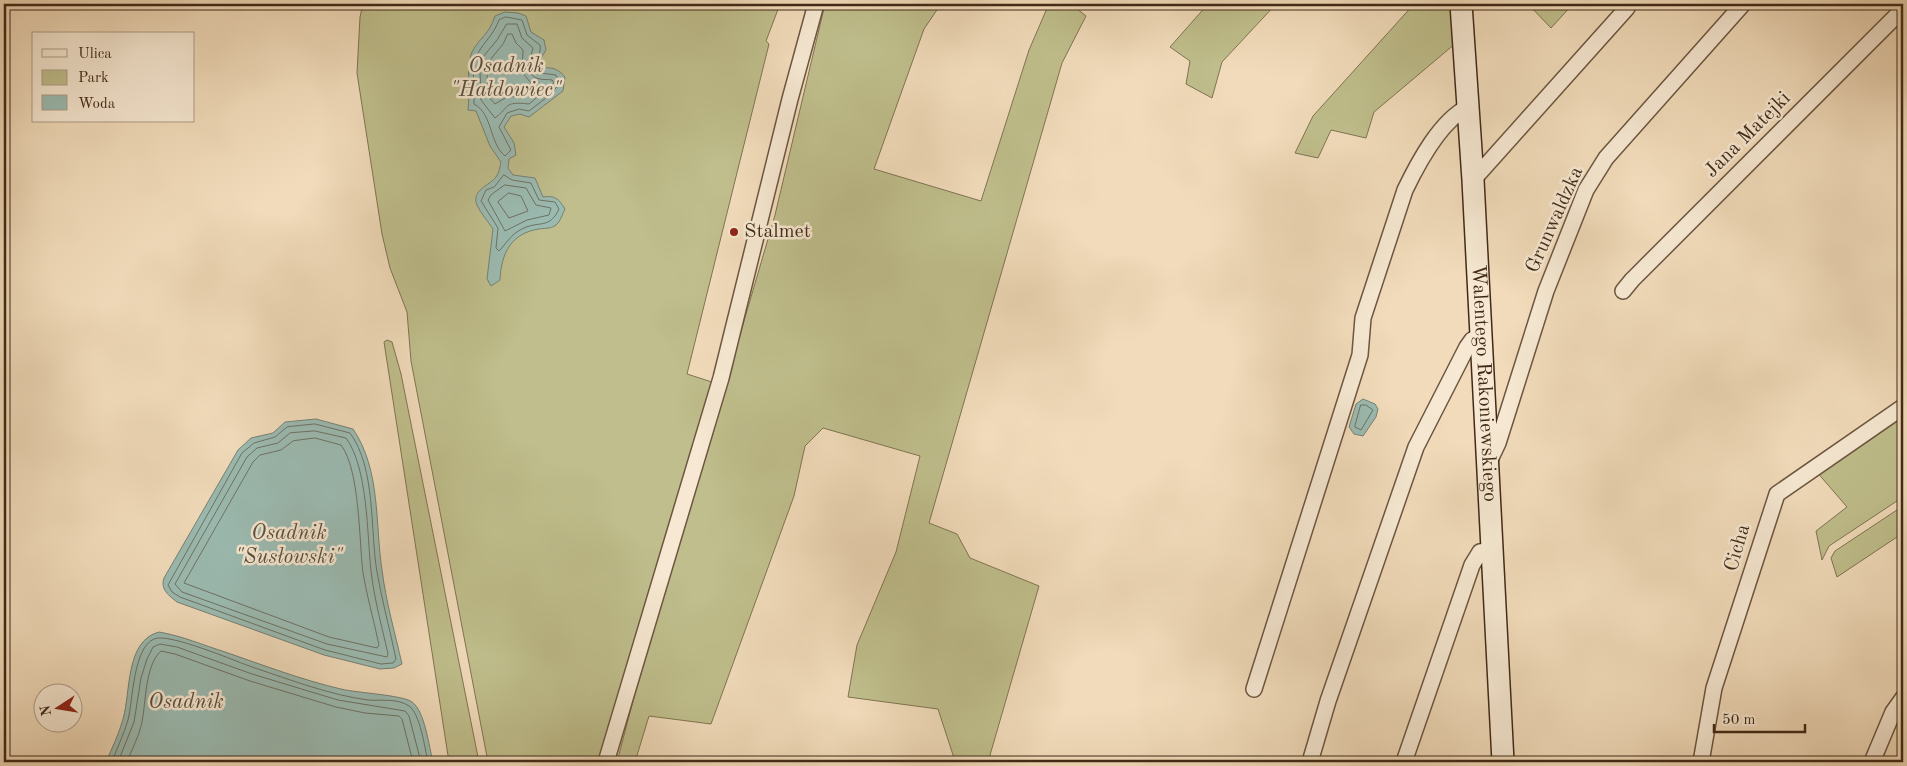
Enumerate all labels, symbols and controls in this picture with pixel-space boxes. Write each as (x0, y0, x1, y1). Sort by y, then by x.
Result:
legend (32, 32, 195, 122)
text: Ulica (78, 47, 112, 62)
water label: Osadnik "Hałdowiec" (450, 56, 562, 101)
text: Park (78, 71, 109, 86)
street label: Jana Matejki (1701, 88, 1795, 182)
text: Woda (78, 97, 116, 112)
street label: Grunwaldzka (1523, 164, 1587, 276)
place label: Stalmet (744, 222, 811, 242)
marker: Stalmet (728, 226, 740, 238)
street label: Walentego Rakoniewskiego (1467, 264, 1500, 502)
street label: Cicha (1722, 522, 1754, 574)
water label: Osadnik "Susłowski" (235, 523, 343, 568)
north arrow (32, 684, 82, 734)
water label: Osadnik (148, 692, 224, 713)
scale bar (1714, 701, 1806, 733)
text: N (38, 704, 54, 717)
text: 50 m (1722, 713, 1756, 728)

